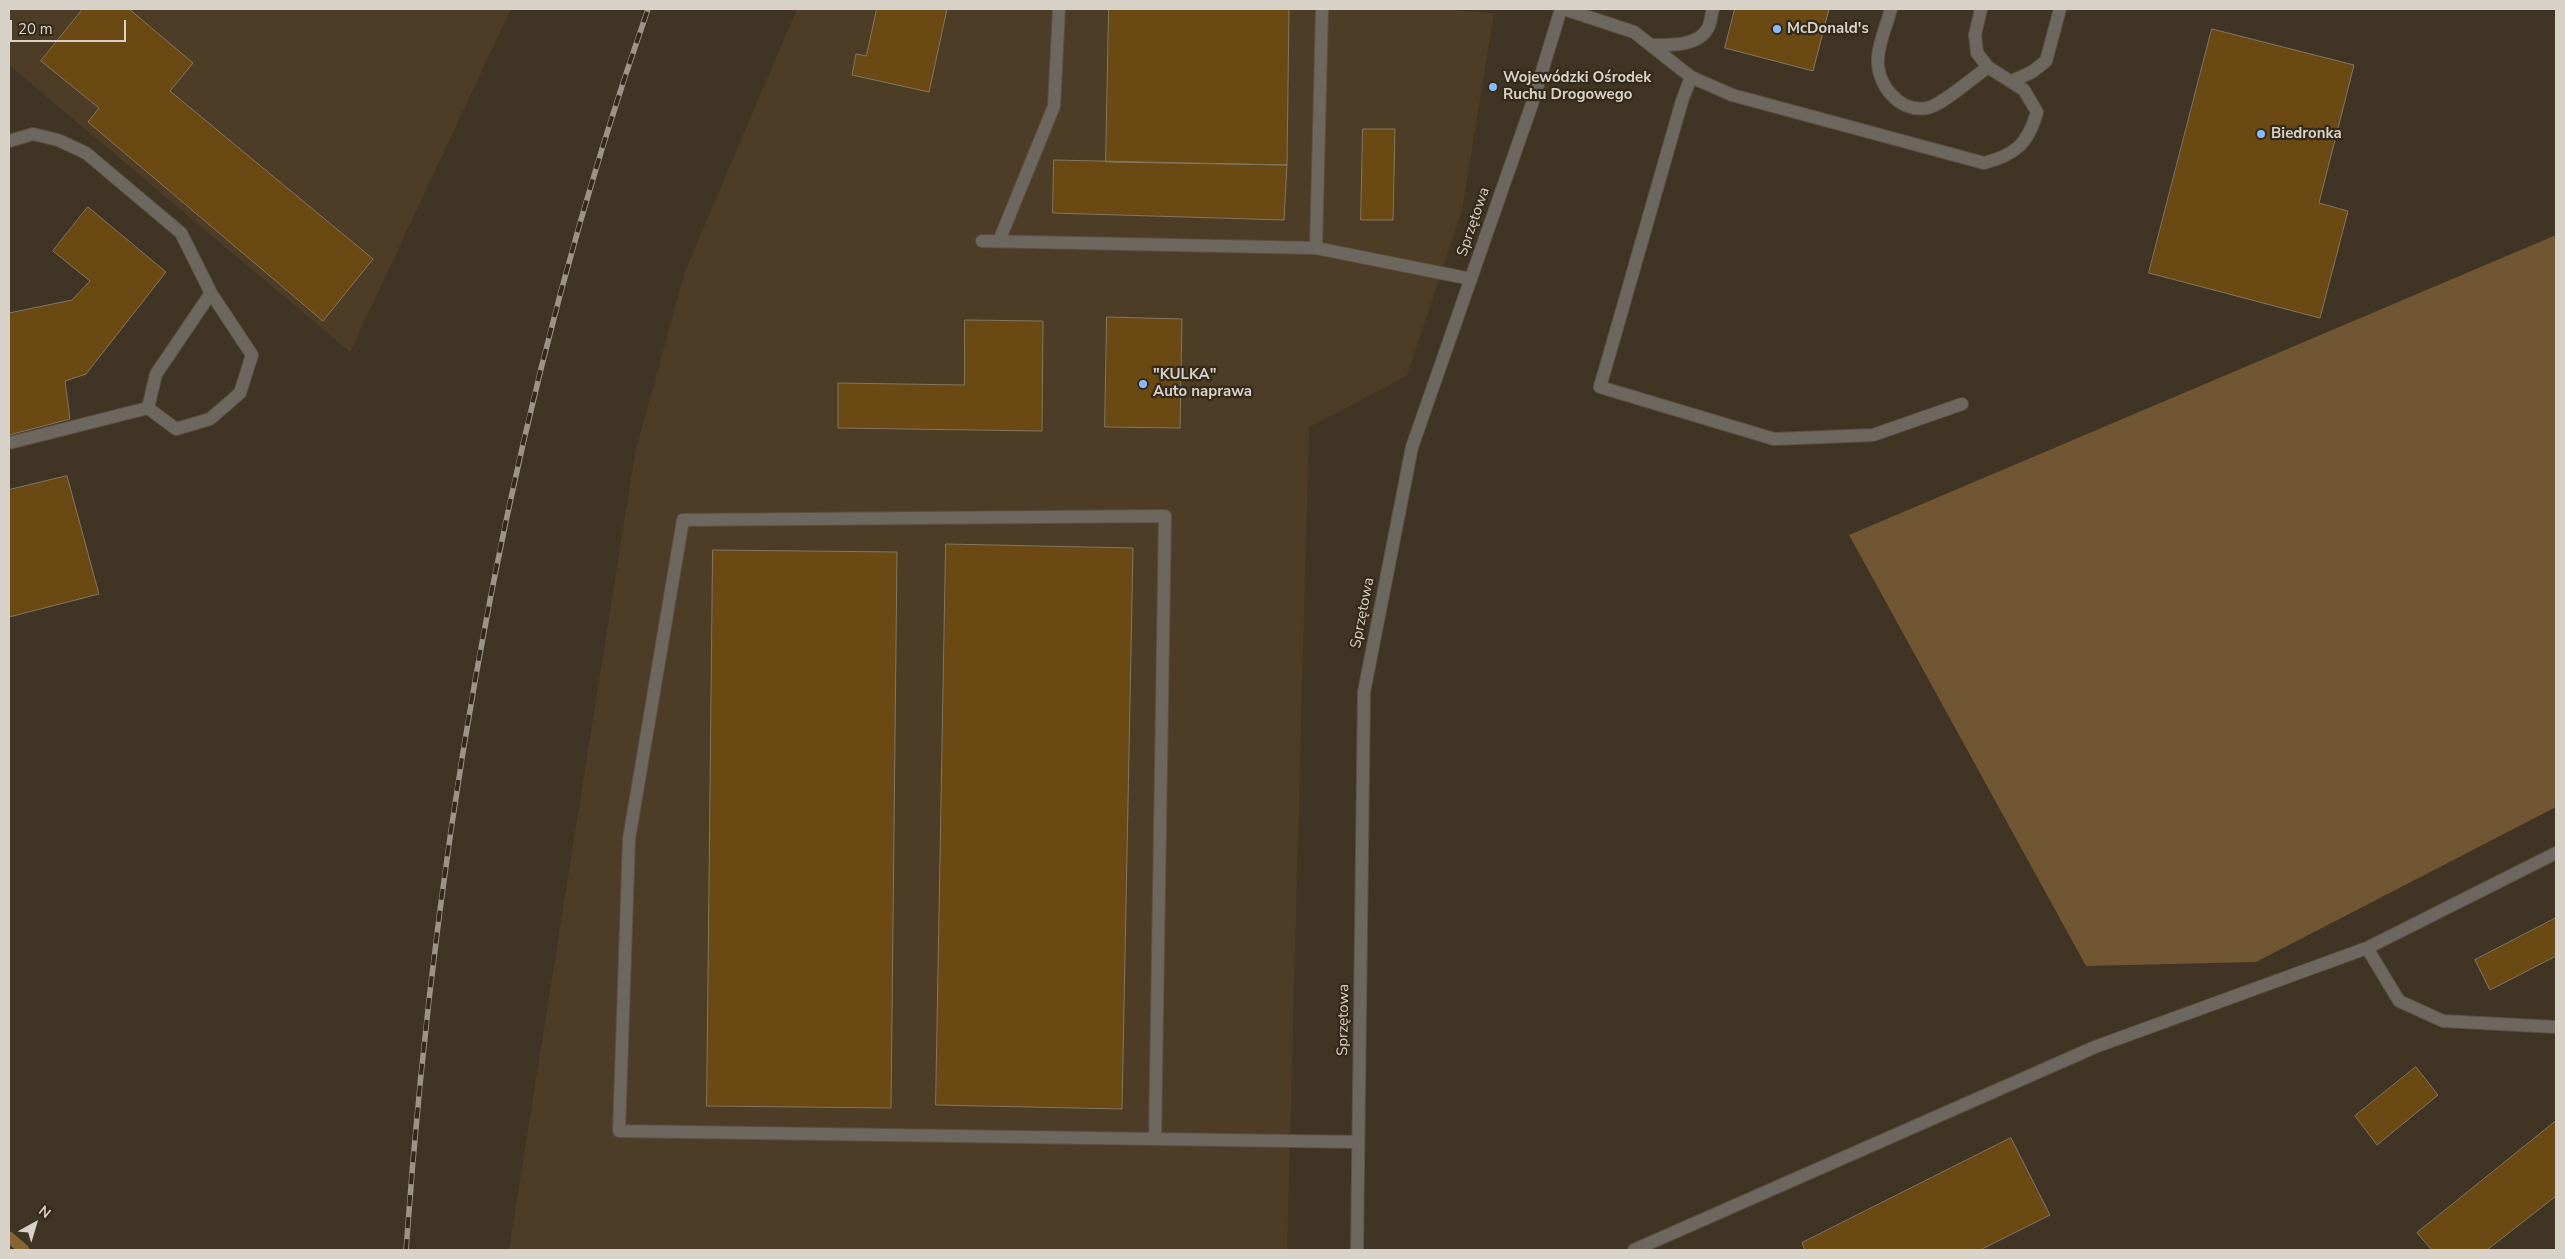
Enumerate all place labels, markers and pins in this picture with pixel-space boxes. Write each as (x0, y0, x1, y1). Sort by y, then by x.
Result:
place label: McDonald's (1787, 20, 1869, 38)
marker: McDonald's (1771, 23, 1783, 35)
place label: Wojewódzki Ośrodek Ruchu Drogowego (1503, 69, 1651, 104)
marker: Wojewódzki Ośrodek Ruchu Drogowego (1487, 81, 1499, 93)
place label: Biedronka (2271, 125, 2342, 143)
marker: Biedronka (2255, 128, 2267, 140)
place label: "KULKA" Auto naprawa (1153, 366, 1252, 401)
marker: "KULKA" Auto naprawa (1137, 378, 1149, 390)

